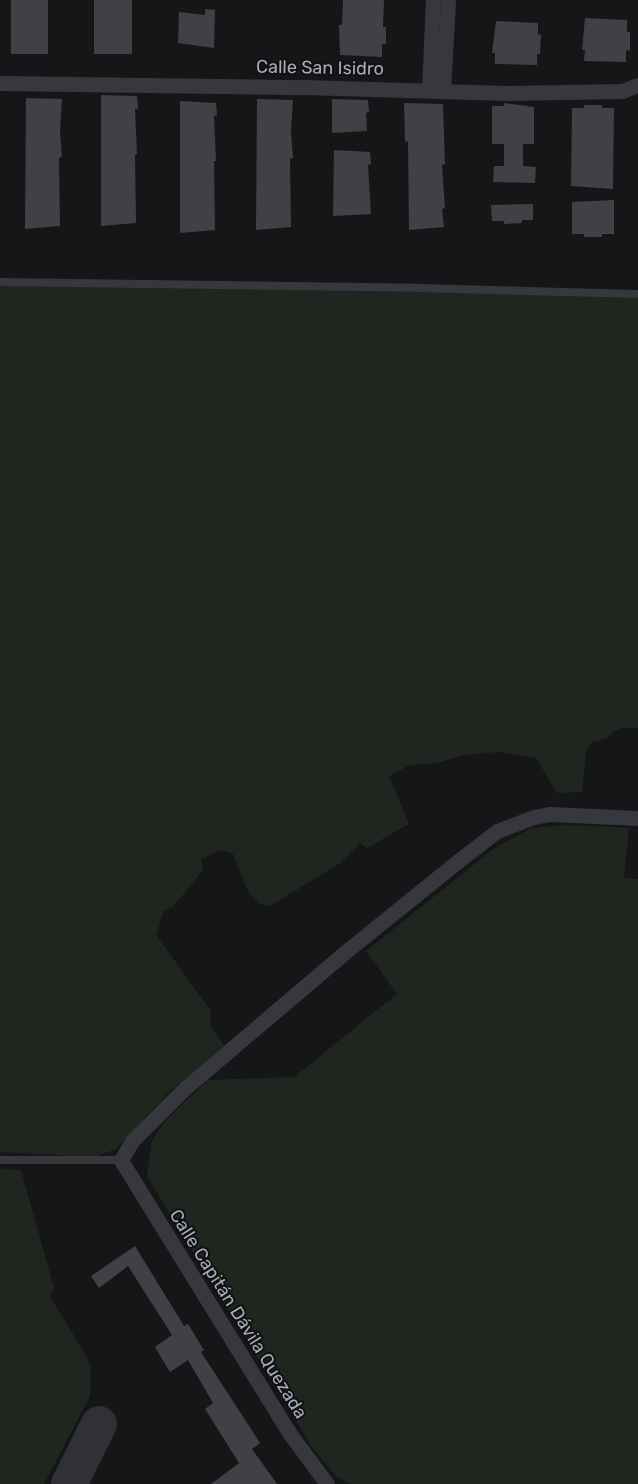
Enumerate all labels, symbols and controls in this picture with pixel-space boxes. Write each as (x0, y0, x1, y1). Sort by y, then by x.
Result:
street label: Calle San Isidro (256, 56, 384, 80)
street label: Calle Capitán Dávila Quezada (165, 1205, 311, 1423)

